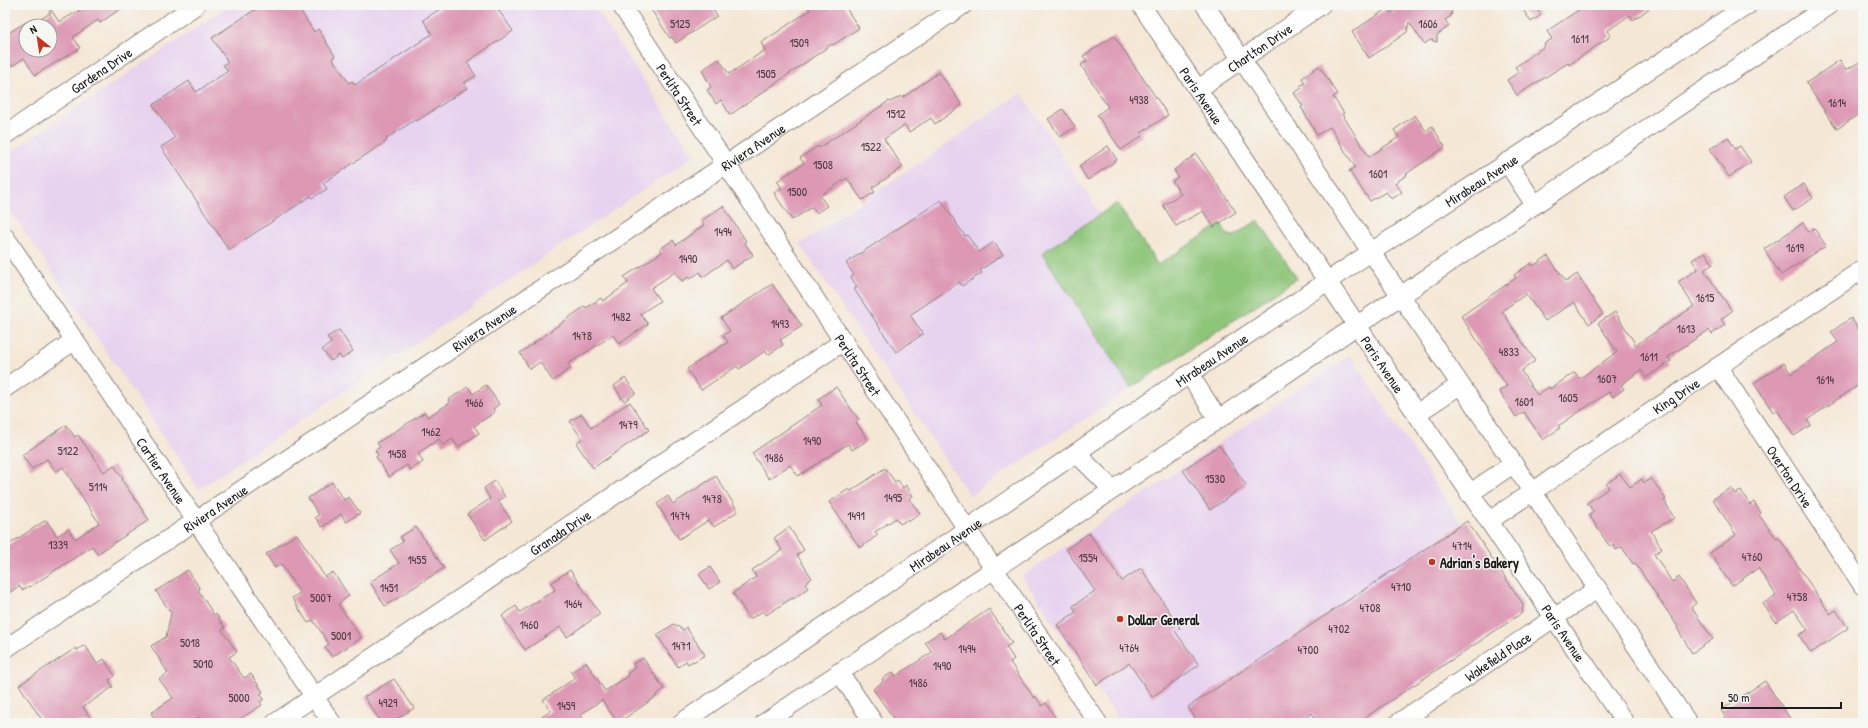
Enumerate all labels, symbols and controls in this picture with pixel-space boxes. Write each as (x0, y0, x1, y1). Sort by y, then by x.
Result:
house number: 5125 (670, 15, 690, 32)
house number: 1606 (1418, 15, 1438, 32)
north arrow (18, 18, 58, 58)
street label: Charlton Drive (1223, 18, 1296, 76)
text: N (27, 22, 39, 37)
house number: 1611 (1571, 30, 1589, 47)
house number: 1509 (789, 34, 809, 51)
street label: Gardena Drive (67, 42, 136, 97)
street label: Perlita Street (653, 60, 707, 129)
street label: Paris Avenue (1176, 63, 1228, 128)
house number: 1505 (756, 65, 776, 82)
house number: 4938 (1129, 91, 1149, 108)
house number: 1614 (1828, 94, 1846, 111)
house number: 1512 (886, 105, 906, 122)
street label: Riviera Avenue (717, 118, 789, 175)
house number: 1522 (861, 138, 882, 155)
street label: Mirabeau Avenue (1441, 149, 1522, 211)
house number: 1508 (813, 156, 833, 173)
house number: 1601 (1369, 165, 1387, 182)
house number: 1500 (787, 183, 807, 200)
house number: 1494 (714, 223, 732, 240)
house number: 1619 (1786, 239, 1805, 256)
house number: 1490 (679, 250, 697, 267)
house number: 1615 (1696, 289, 1714, 306)
street label: Riviera Avenue (448, 298, 520, 355)
house number: 1482 (611, 308, 631, 325)
house number: 1493 (771, 315, 789, 332)
house number: 1613 (1677, 320, 1695, 337)
house number: 1478 (572, 327, 592, 344)
street label: Mirabeau Avenue (1171, 328, 1252, 390)
street label: Perlita Street (831, 330, 886, 400)
street label: Paris Avenue (1357, 332, 1409, 397)
house number: 4833 (1499, 343, 1519, 360)
house number: 1611 (1640, 348, 1658, 365)
house number: 1607 (1597, 370, 1617, 387)
house number: 1614 (1816, 371, 1834, 388)
street label: King Drive (1648, 372, 1703, 418)
house number: 1605 (1558, 389, 1578, 406)
house number: 1601 (1515, 393, 1533, 410)
house number: 1466 (465, 394, 483, 411)
house number: 1479 (618, 416, 638, 433)
house number: 1462 (421, 423, 441, 440)
house number: 1490 (803, 432, 821, 449)
street label: Cartier Avenue (133, 433, 191, 507)
street label: Overton Drive (1763, 441, 1818, 511)
house number: 5122 (58, 442, 79, 459)
house number: 1458 (387, 445, 407, 462)
house number: 1486 (765, 449, 784, 466)
house number: 1530 (1205, 470, 1225, 487)
house number: 5114 (89, 478, 108, 495)
street label: Riviera Avenue (179, 479, 251, 536)
house number: 1495 (884, 489, 902, 506)
house number: 1478 (702, 490, 722, 507)
street label: Granada Drive (525, 504, 594, 559)
house number: 1474 (670, 507, 690, 524)
house number: 1491 (847, 507, 865, 524)
street label: Mirabeau Avenue (905, 512, 985, 575)
house number: 1339 (48, 536, 68, 553)
house number: 4714 (1452, 537, 1472, 554)
house number: 4760 (1742, 548, 1762, 565)
house number: 1554 (1078, 549, 1098, 566)
house number: 1455 (407, 551, 427, 568)
place label: Adrian's Bakery (1440, 553, 1519, 574)
marker: Adrian's Bakery (1427, 557, 1437, 567)
house number: 4710 (1391, 578, 1411, 595)
house number: 1451 (380, 579, 398, 596)
house number: 4758 (1787, 588, 1807, 605)
house number: 5007 (310, 589, 332, 606)
house number: 1464 (564, 595, 583, 612)
house number: 4708 (1359, 599, 1381, 616)
street label: Perlita Street (1010, 600, 1066, 669)
street label: Paris Avenue (1538, 600, 1590, 665)
place label: Dollar General (1128, 610, 1199, 629)
marker: Dollar General (1115, 614, 1125, 624)
house number: 1460 (519, 616, 539, 633)
house number: 4702 (1328, 620, 1350, 637)
house number: 5001 (331, 627, 351, 644)
street label: Wakefield Place (1461, 627, 1535, 685)
house number: 5018 (180, 634, 200, 651)
house number: 1471 (671, 637, 691, 654)
house number: 4764 (1119, 639, 1139, 656)
house number: 1494 (958, 640, 976, 657)
house number: 4700 (1297, 641, 1319, 658)
house number: 5010 (193, 655, 213, 672)
house number: 1490 (933, 657, 951, 674)
house number: 1486 (909, 674, 928, 691)
scale bar (1722, 684, 1841, 710)
house number: 5000 (228, 689, 250, 706)
text: 50 m (1728, 689, 1749, 706)
house number: 4929 (379, 694, 398, 711)
house number: 1459 (557, 697, 576, 714)

